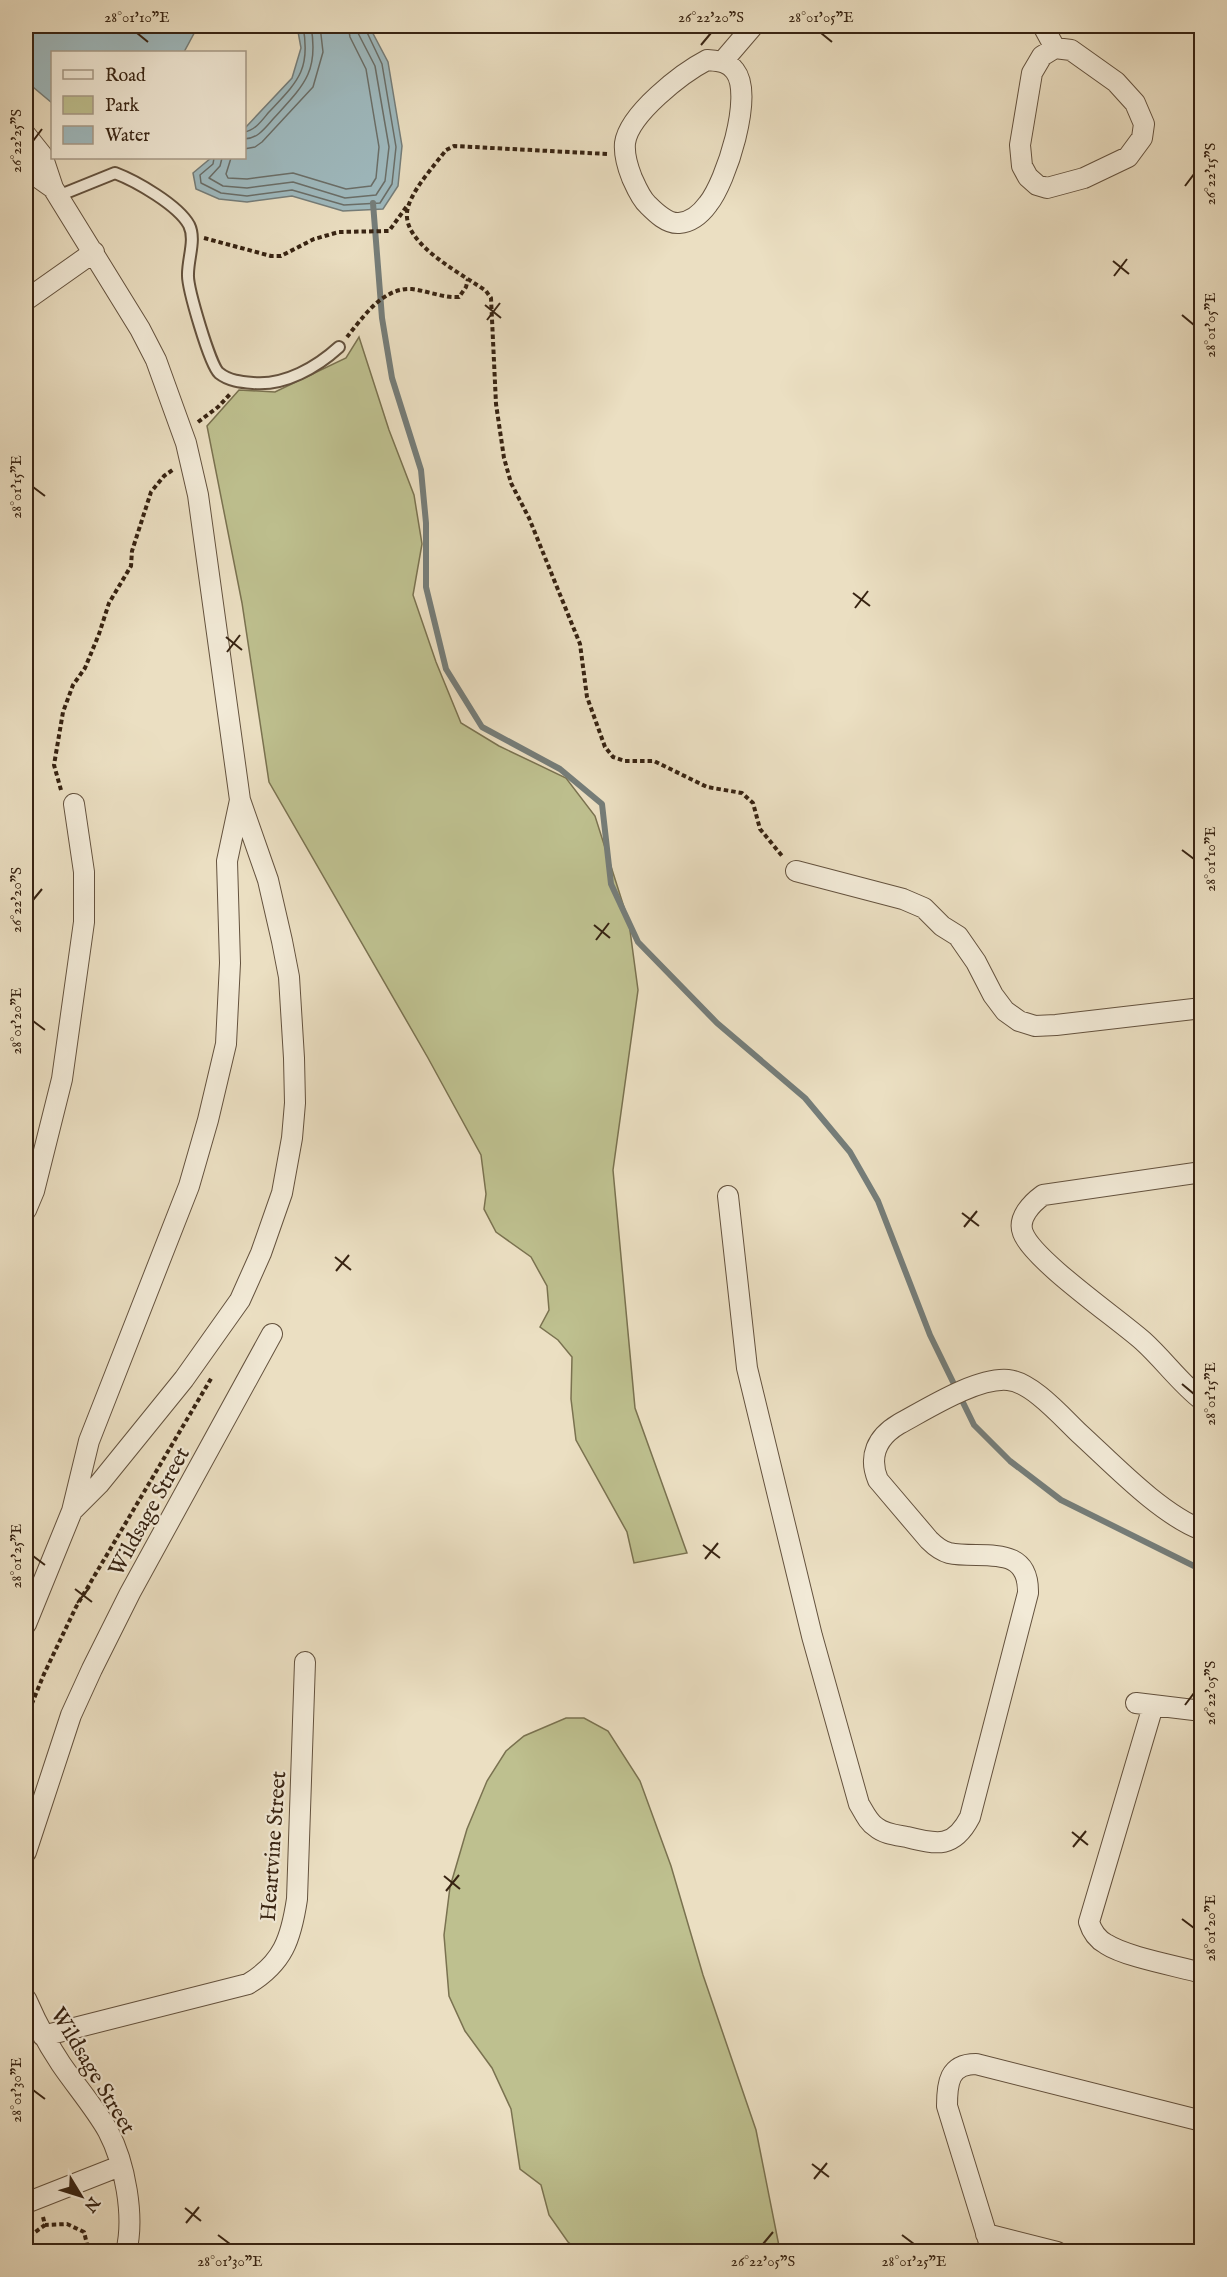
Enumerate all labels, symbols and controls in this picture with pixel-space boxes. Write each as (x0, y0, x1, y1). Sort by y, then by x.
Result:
text: 28°01'10"E (104, 8, 170, 27)
text: 26°22'20"S (678, 8, 744, 27)
text: 28°01'05"E (788, 8, 854, 27)
legend (51, 51, 246, 159)
text: Road (105, 65, 146, 88)
text: Park (105, 95, 140, 118)
text: 26°22'25"S (7, 109, 26, 173)
text: Water (105, 125, 150, 148)
text: 26°22'15"S (1201, 143, 1220, 205)
text: 28°01'05"E (1201, 292, 1220, 358)
text: 28°01'15"E (7, 455, 26, 519)
text: 28°01'10"E (1201, 826, 1220, 892)
text: 26°22'20"S (7, 867, 26, 933)
text: 28°01'20"E (7, 988, 26, 1054)
text: 28°01'15"E (1201, 1362, 1220, 1426)
street label: Wildsage Street (103, 1442, 197, 1581)
text: 28°01'25"E (7, 1524, 26, 1588)
text: 26°22'05"S (1201, 1661, 1220, 1725)
street label: Heartvine Street (255, 1770, 293, 1922)
text: 28°01'20"E (1201, 1895, 1220, 1961)
street label: Wildsage Street (43, 2002, 141, 2140)
text: 28°01'30"E (7, 2057, 26, 2123)
north arrow (51, 2166, 111, 2226)
text: N (79, 2192, 104, 2216)
text: 28°01'30"E (197, 2252, 263, 2271)
text: 26°22'05"S (731, 2252, 795, 2271)
text: 28°01'25"E (882, 2252, 946, 2271)

